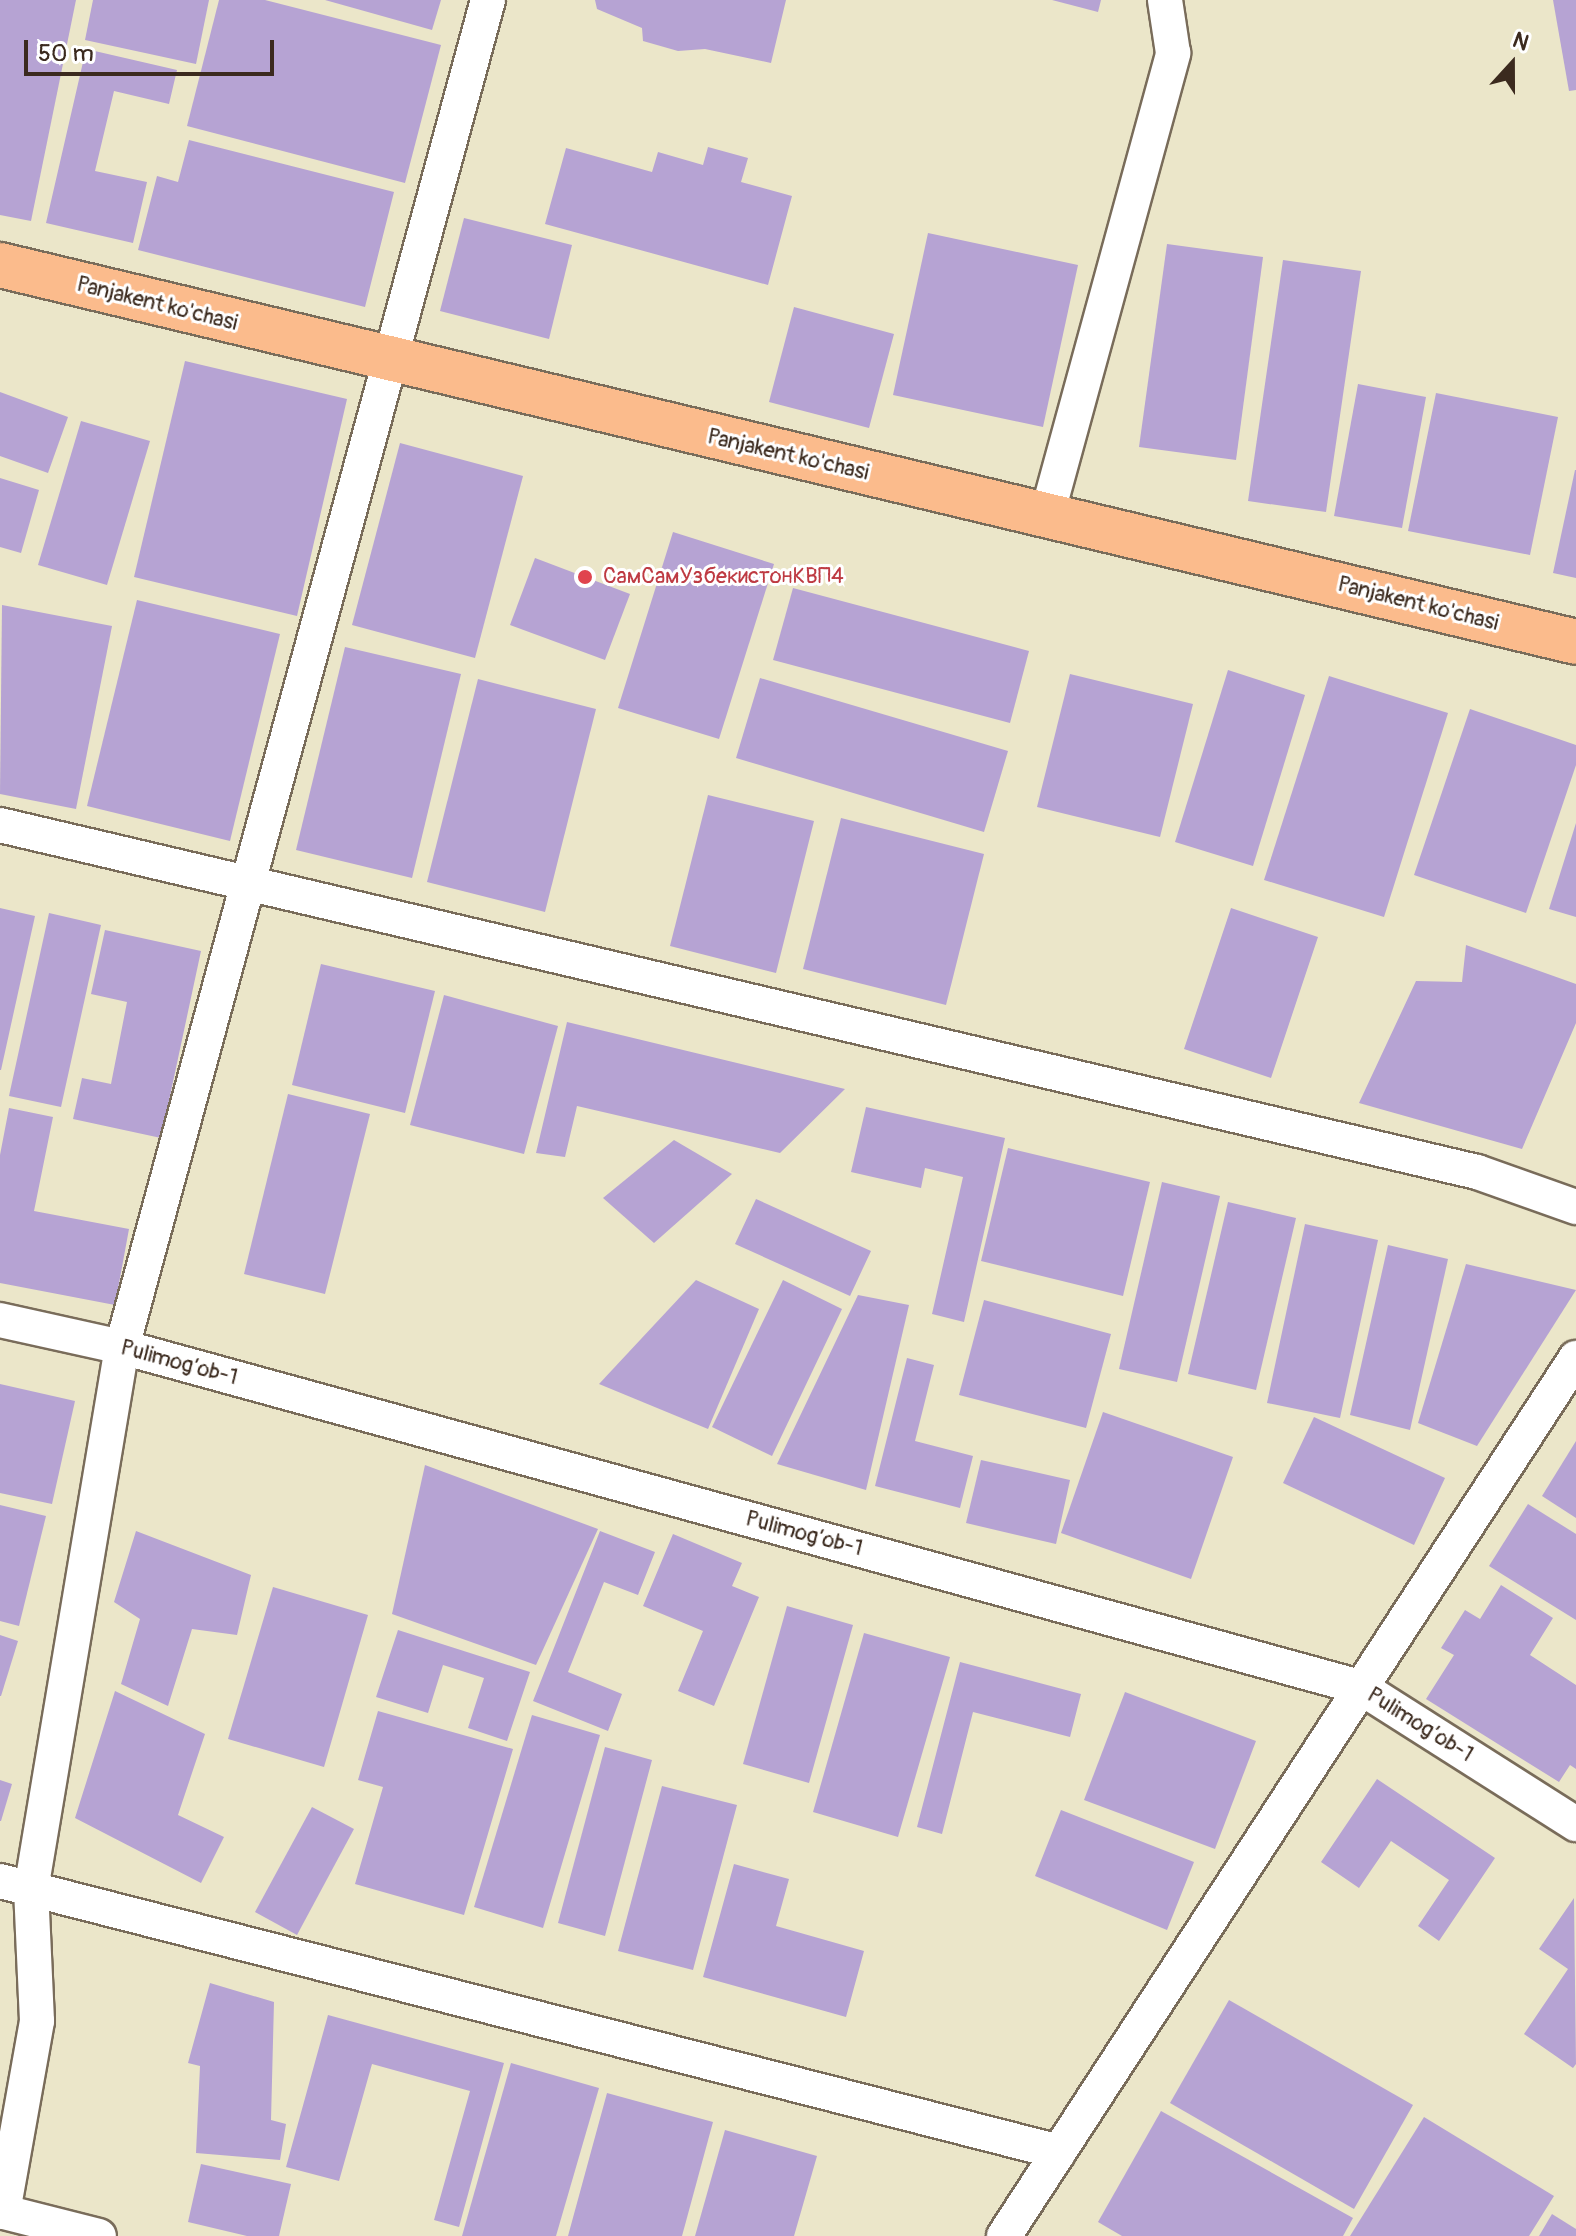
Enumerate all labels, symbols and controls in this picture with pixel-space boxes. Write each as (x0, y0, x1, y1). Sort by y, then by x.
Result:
scale bar (28, 24, 278, 74)
north arrow (1472, 24, 1552, 104)
text: N (1509, 26, 1533, 57)
text: 50 m (38, 39, 94, 68)
street label: Panjakent ko'chasi (74, 271, 240, 337)
street label: Panjakent ko'chasi (705, 424, 871, 486)
place label: СамСамУзбекистонКВП4 (603, 564, 844, 590)
marker: СамСамУзбекистонКВП4 (574, 566, 596, 588)
street label: Panjakent ko'chasi (1335, 571, 1501, 637)
street label: Pulimog’ob-1 (118, 1335, 240, 1391)
street label: Pulimog’ob-1 (743, 1506, 865, 1562)
street label: Pulimog’ob-1 (1362, 1682, 1478, 1768)

